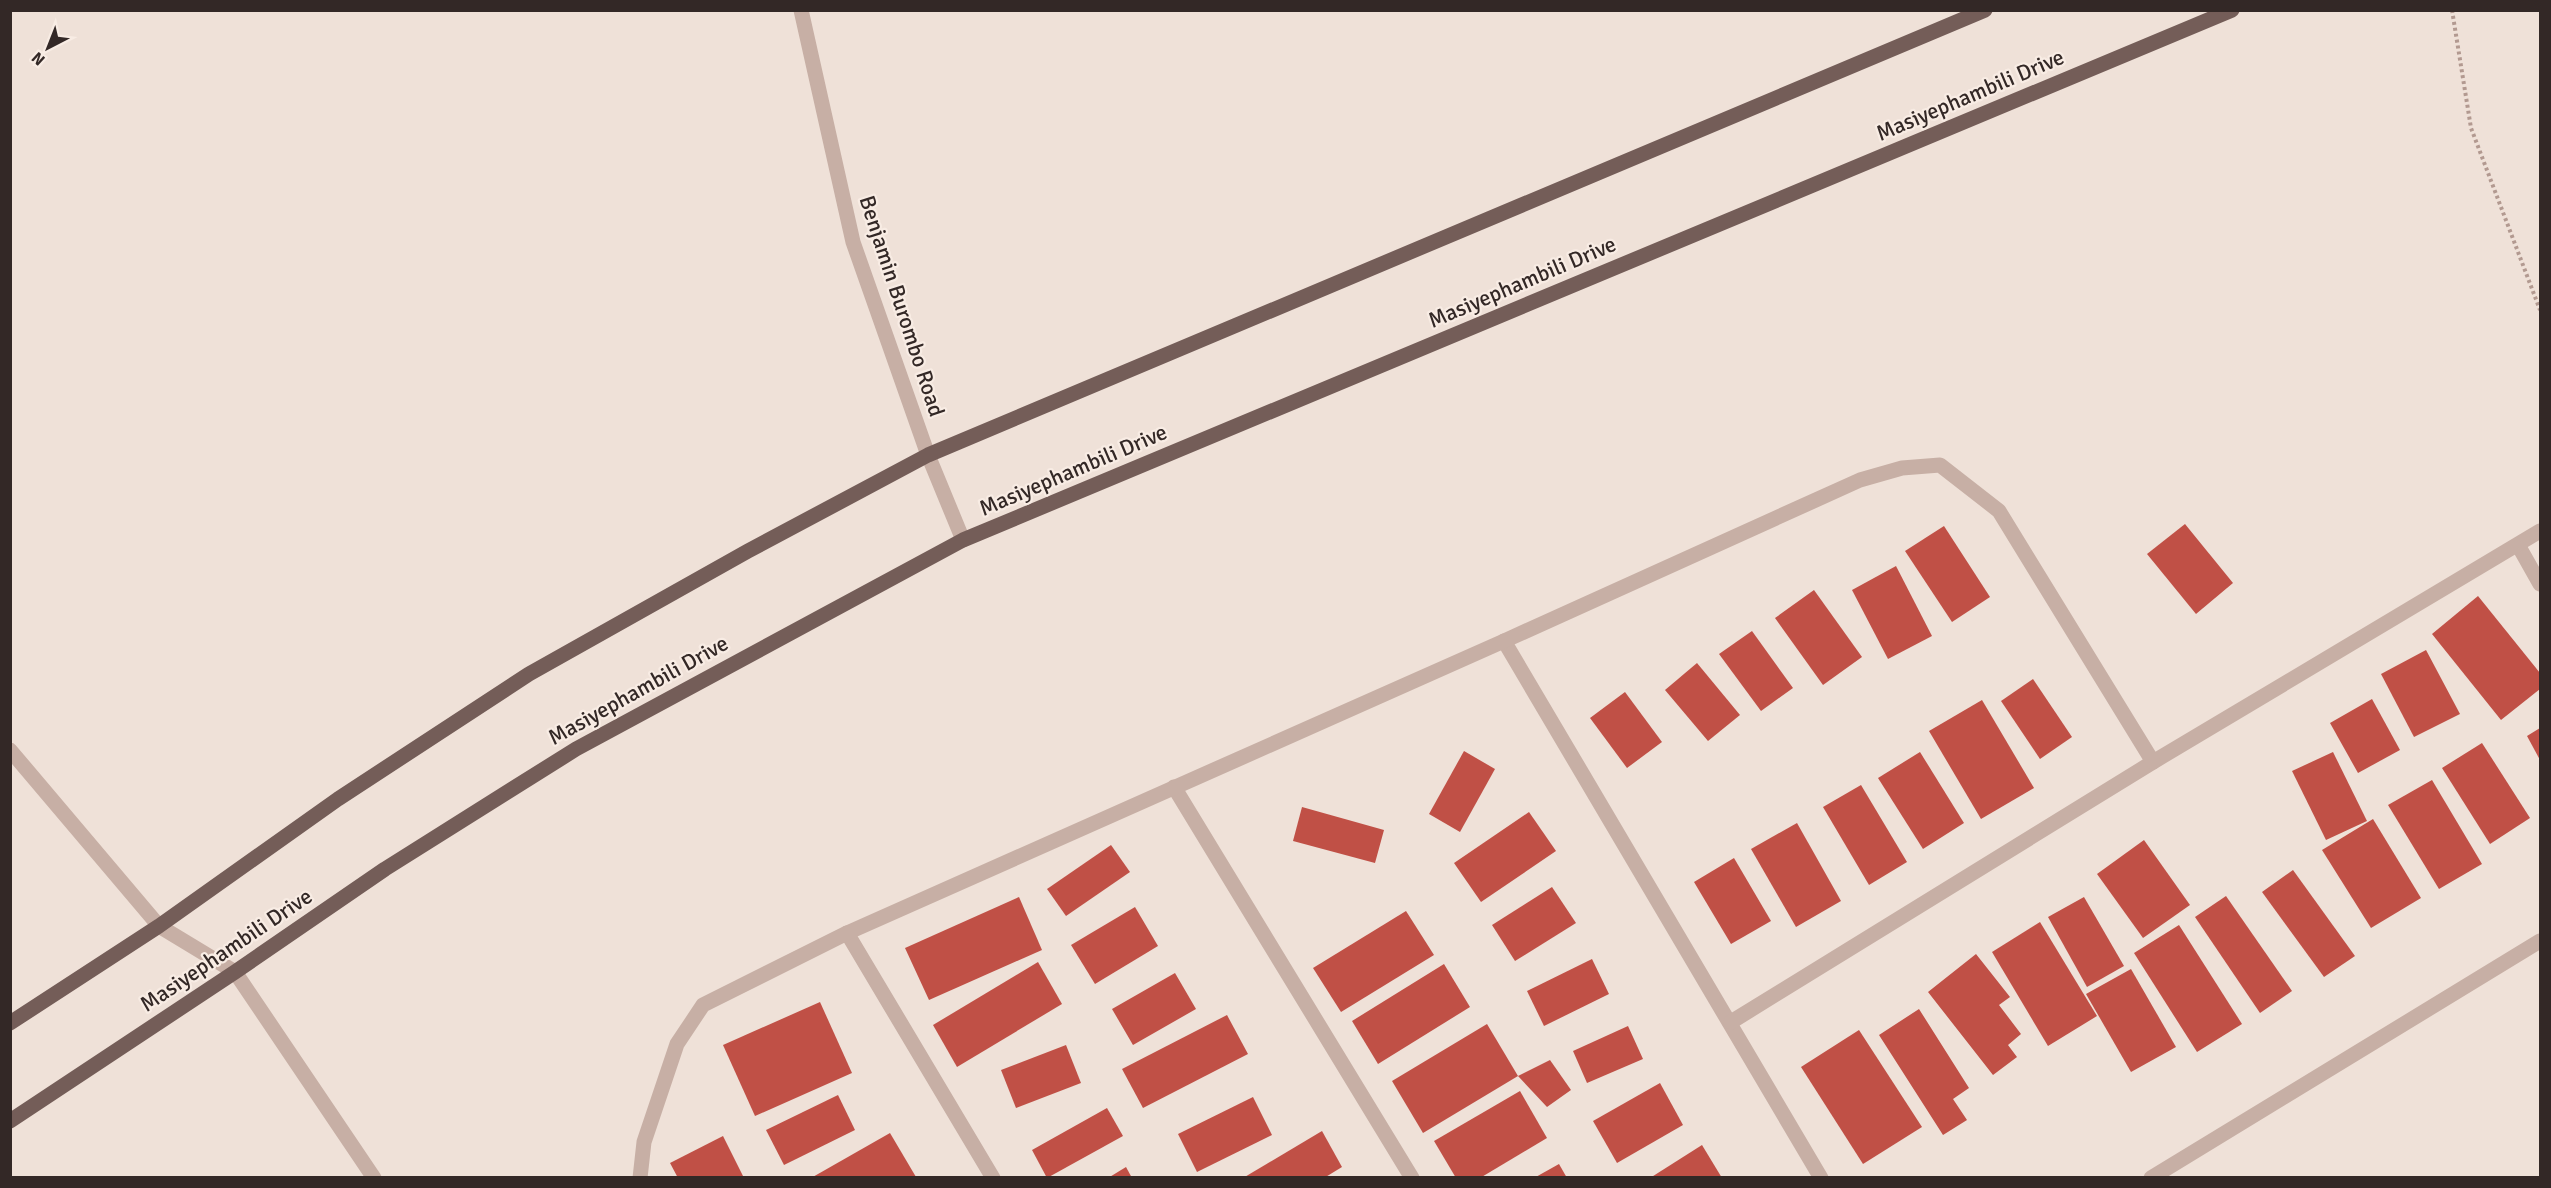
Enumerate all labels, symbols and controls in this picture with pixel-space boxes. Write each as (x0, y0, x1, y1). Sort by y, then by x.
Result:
north arrow (18, 18, 78, 78)
street label: Masiyephambili Drive (1872, 43, 2068, 147)
text: N (28, 47, 49, 70)
street label: Benjamin Burombo Road (853, 192, 951, 420)
street label: Masiyephambili Drive (1424, 230, 1620, 334)
street label: Masiyephambili Drive (975, 418, 1171, 522)
street label: Masiyephambili Drive (543, 629, 733, 751)
street label: Masiyephambili Drive (135, 882, 317, 1018)

